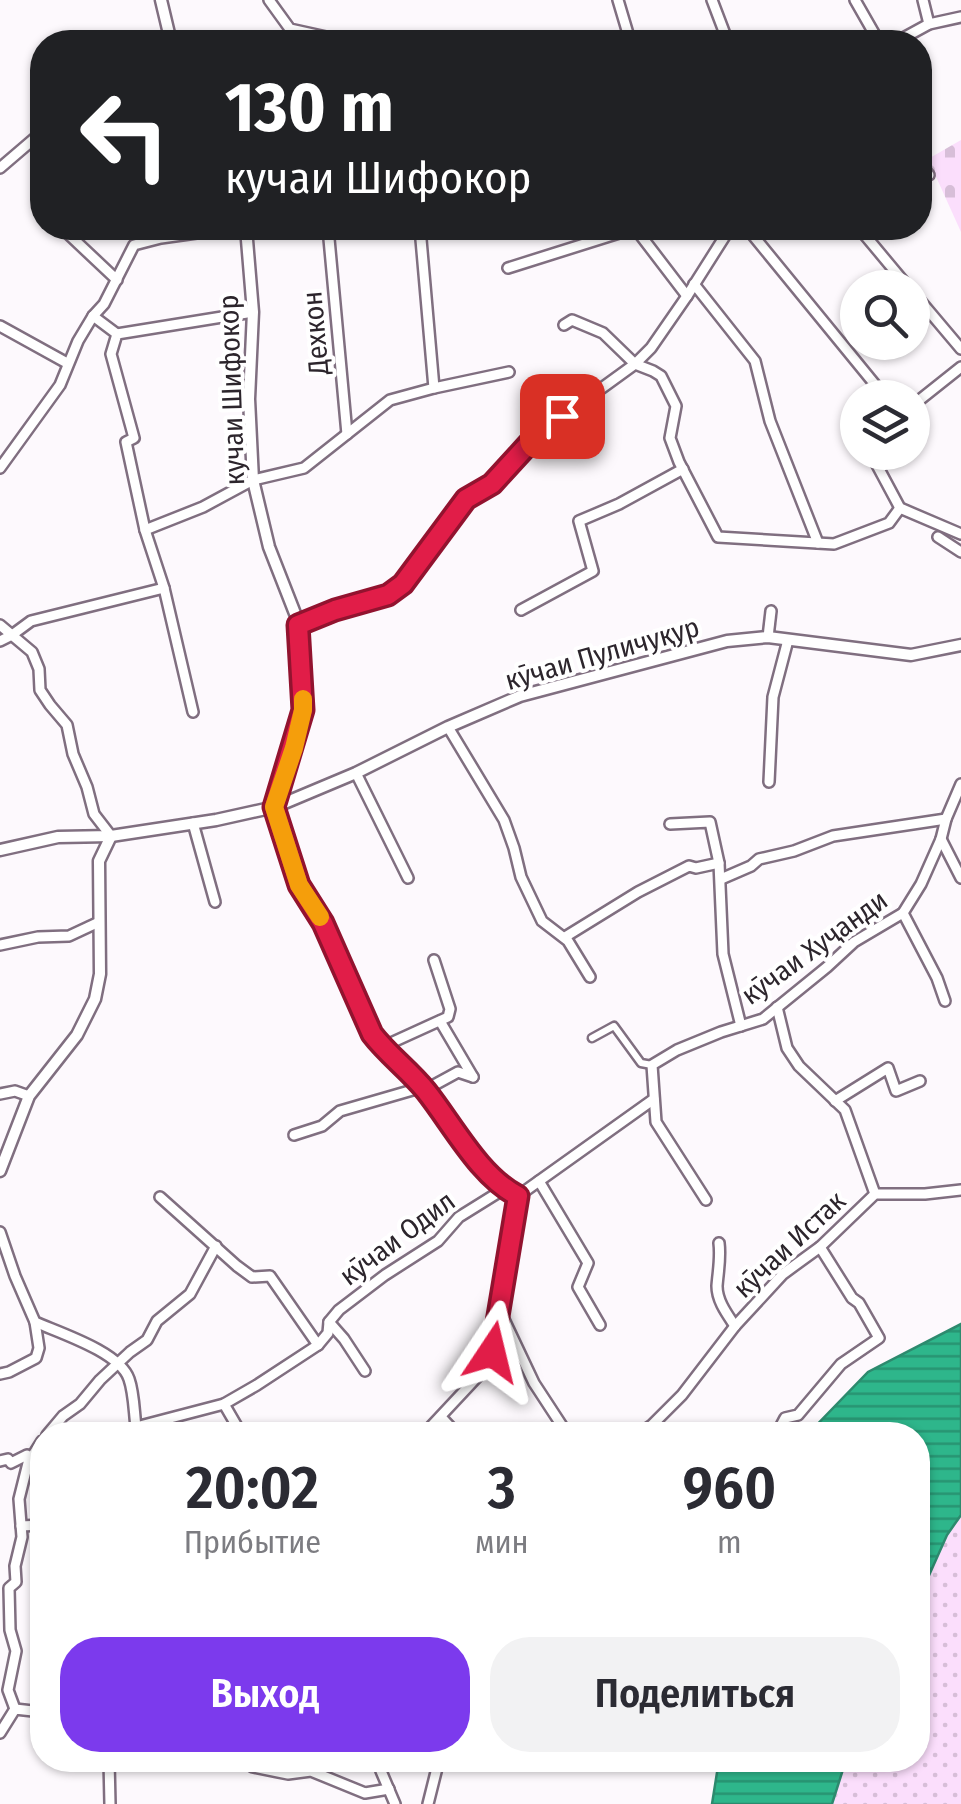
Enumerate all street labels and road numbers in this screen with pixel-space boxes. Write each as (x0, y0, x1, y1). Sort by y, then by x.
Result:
street label: Дехкон (295, 290, 336, 377)
street label: кучаи Шифокор (212, 294, 251, 486)
street label: кӯчаи Пуличуқур (501, 610, 703, 697)
street label: кӯчаи Хуҷанди (735, 883, 894, 1011)
street label: кӯчаи Одил (333, 1184, 461, 1292)
street label: кӯчаи Истак (727, 1184, 852, 1305)

